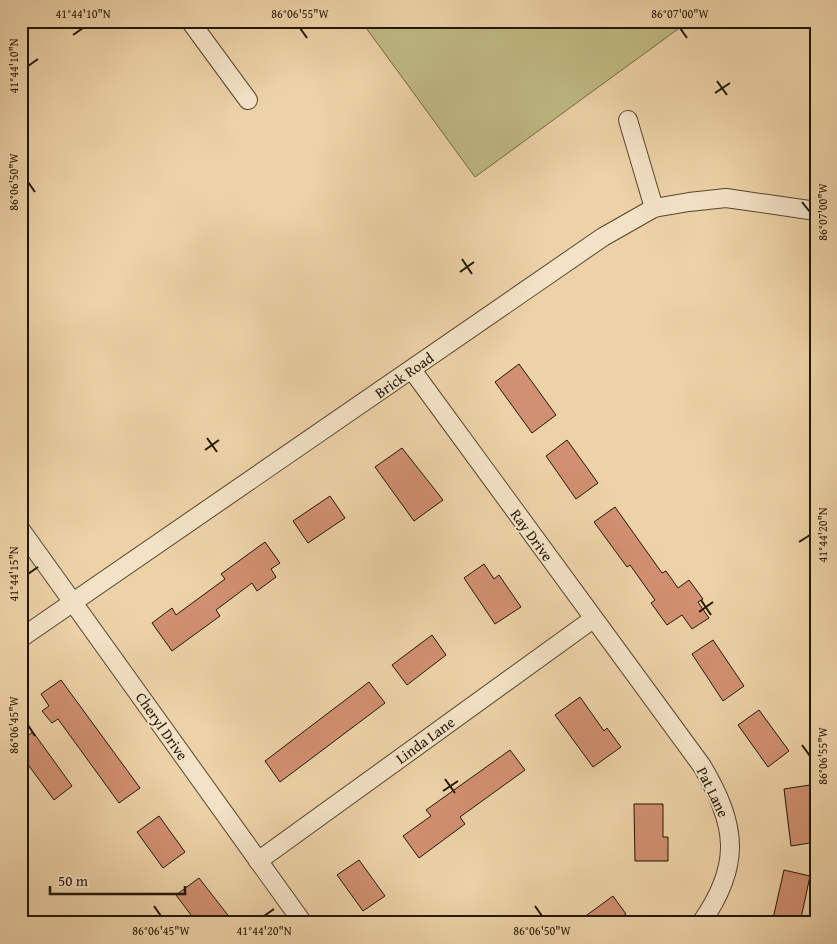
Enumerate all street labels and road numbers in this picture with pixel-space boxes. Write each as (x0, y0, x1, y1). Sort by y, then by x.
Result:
street label: Brick Road (370, 347, 438, 403)
street label: Ray Drive (506, 504, 558, 566)
street label: Cheryl Drive (131, 688, 193, 764)
street label: Linda Lane (391, 711, 459, 769)
street label: Pat Lane (692, 763, 734, 821)

